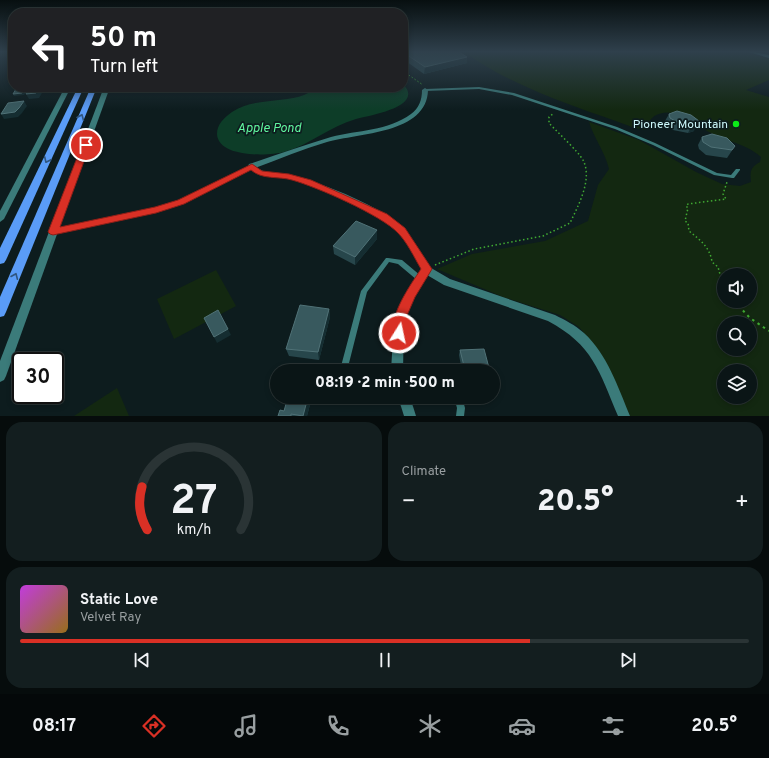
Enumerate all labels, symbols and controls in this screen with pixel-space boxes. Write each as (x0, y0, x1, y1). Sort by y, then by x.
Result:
text: 50 m (90, 21, 157, 57)
icon: left (24, 24, 76, 76)
text: Turn left (90, 56, 158, 79)
one-way arrow (77, 114, 85, 121)
place label: Pioneer Mountain (633, 117, 728, 133)
marker: Pioneer Mountain (731, 119, 741, 129)
water label: Apple Pond (237, 121, 302, 137)
pin (69, 128, 103, 162)
icon: arrive (75, 134, 97, 156)
one-way arrow (44, 156, 52, 164)
map controls (717, 268, 757, 404)
button: sound (717, 268, 757, 308)
one-way arrow (10, 273, 18, 281)
position arrow (378, 312, 420, 354)
button: search (717, 316, 757, 356)
speed limit sign: 30 (12, 352, 64, 404)
button: layers (717, 364, 757, 404)
text: 08:19 · 2 min · 500 m (315, 374, 455, 393)
text: Climate (402, 464, 446, 480)
text: 27 (170, 475, 217, 528)
text: 20.5° (537, 484, 613, 521)
text: − (402, 489, 416, 516)
text: + (735, 489, 749, 516)
text: km/h (176, 520, 211, 538)
text: Static Love (80, 591, 158, 610)
text: Velvet Ray (80, 610, 141, 626)
icon: previous (131, 649, 153, 671)
icon: pause (374, 649, 396, 671)
icon: next (617, 649, 639, 671)
icon: directions (140, 712, 168, 740)
icon: music (232, 712, 260, 740)
icon: phone (324, 712, 352, 740)
icon: climate (416, 712, 444, 740)
icon: car (508, 712, 536, 740)
icon: filters (599, 712, 627, 740)
text: 08:17 (32, 715, 76, 738)
text: 20.5° (691, 715, 737, 738)

